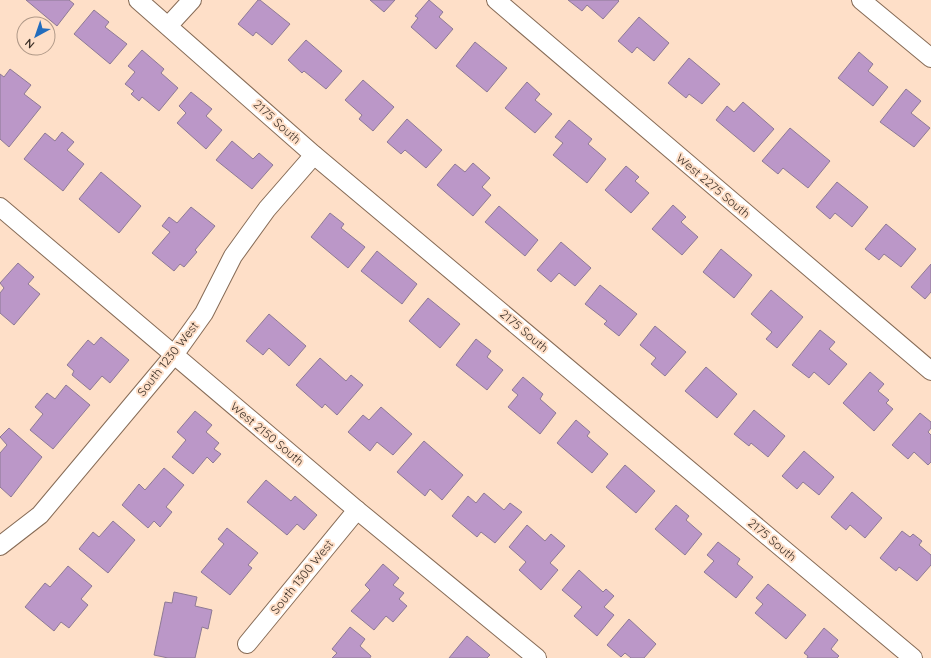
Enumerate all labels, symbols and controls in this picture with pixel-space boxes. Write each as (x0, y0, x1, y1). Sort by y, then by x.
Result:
north arrow (16, 16, 56, 56)
text: N (22, 36, 37, 52)
street label: 2175 South (250, 96, 304, 147)
street label: West 2275 South (673, 150, 753, 221)
street label: 2175 South (497, 306, 552, 355)
street label: South 1230 West (134, 318, 201, 399)
street label: West 2150 South (228, 399, 307, 469)
street label: 2175 South (745, 515, 800, 564)
street label: South 1300 West (267, 537, 336, 617)

